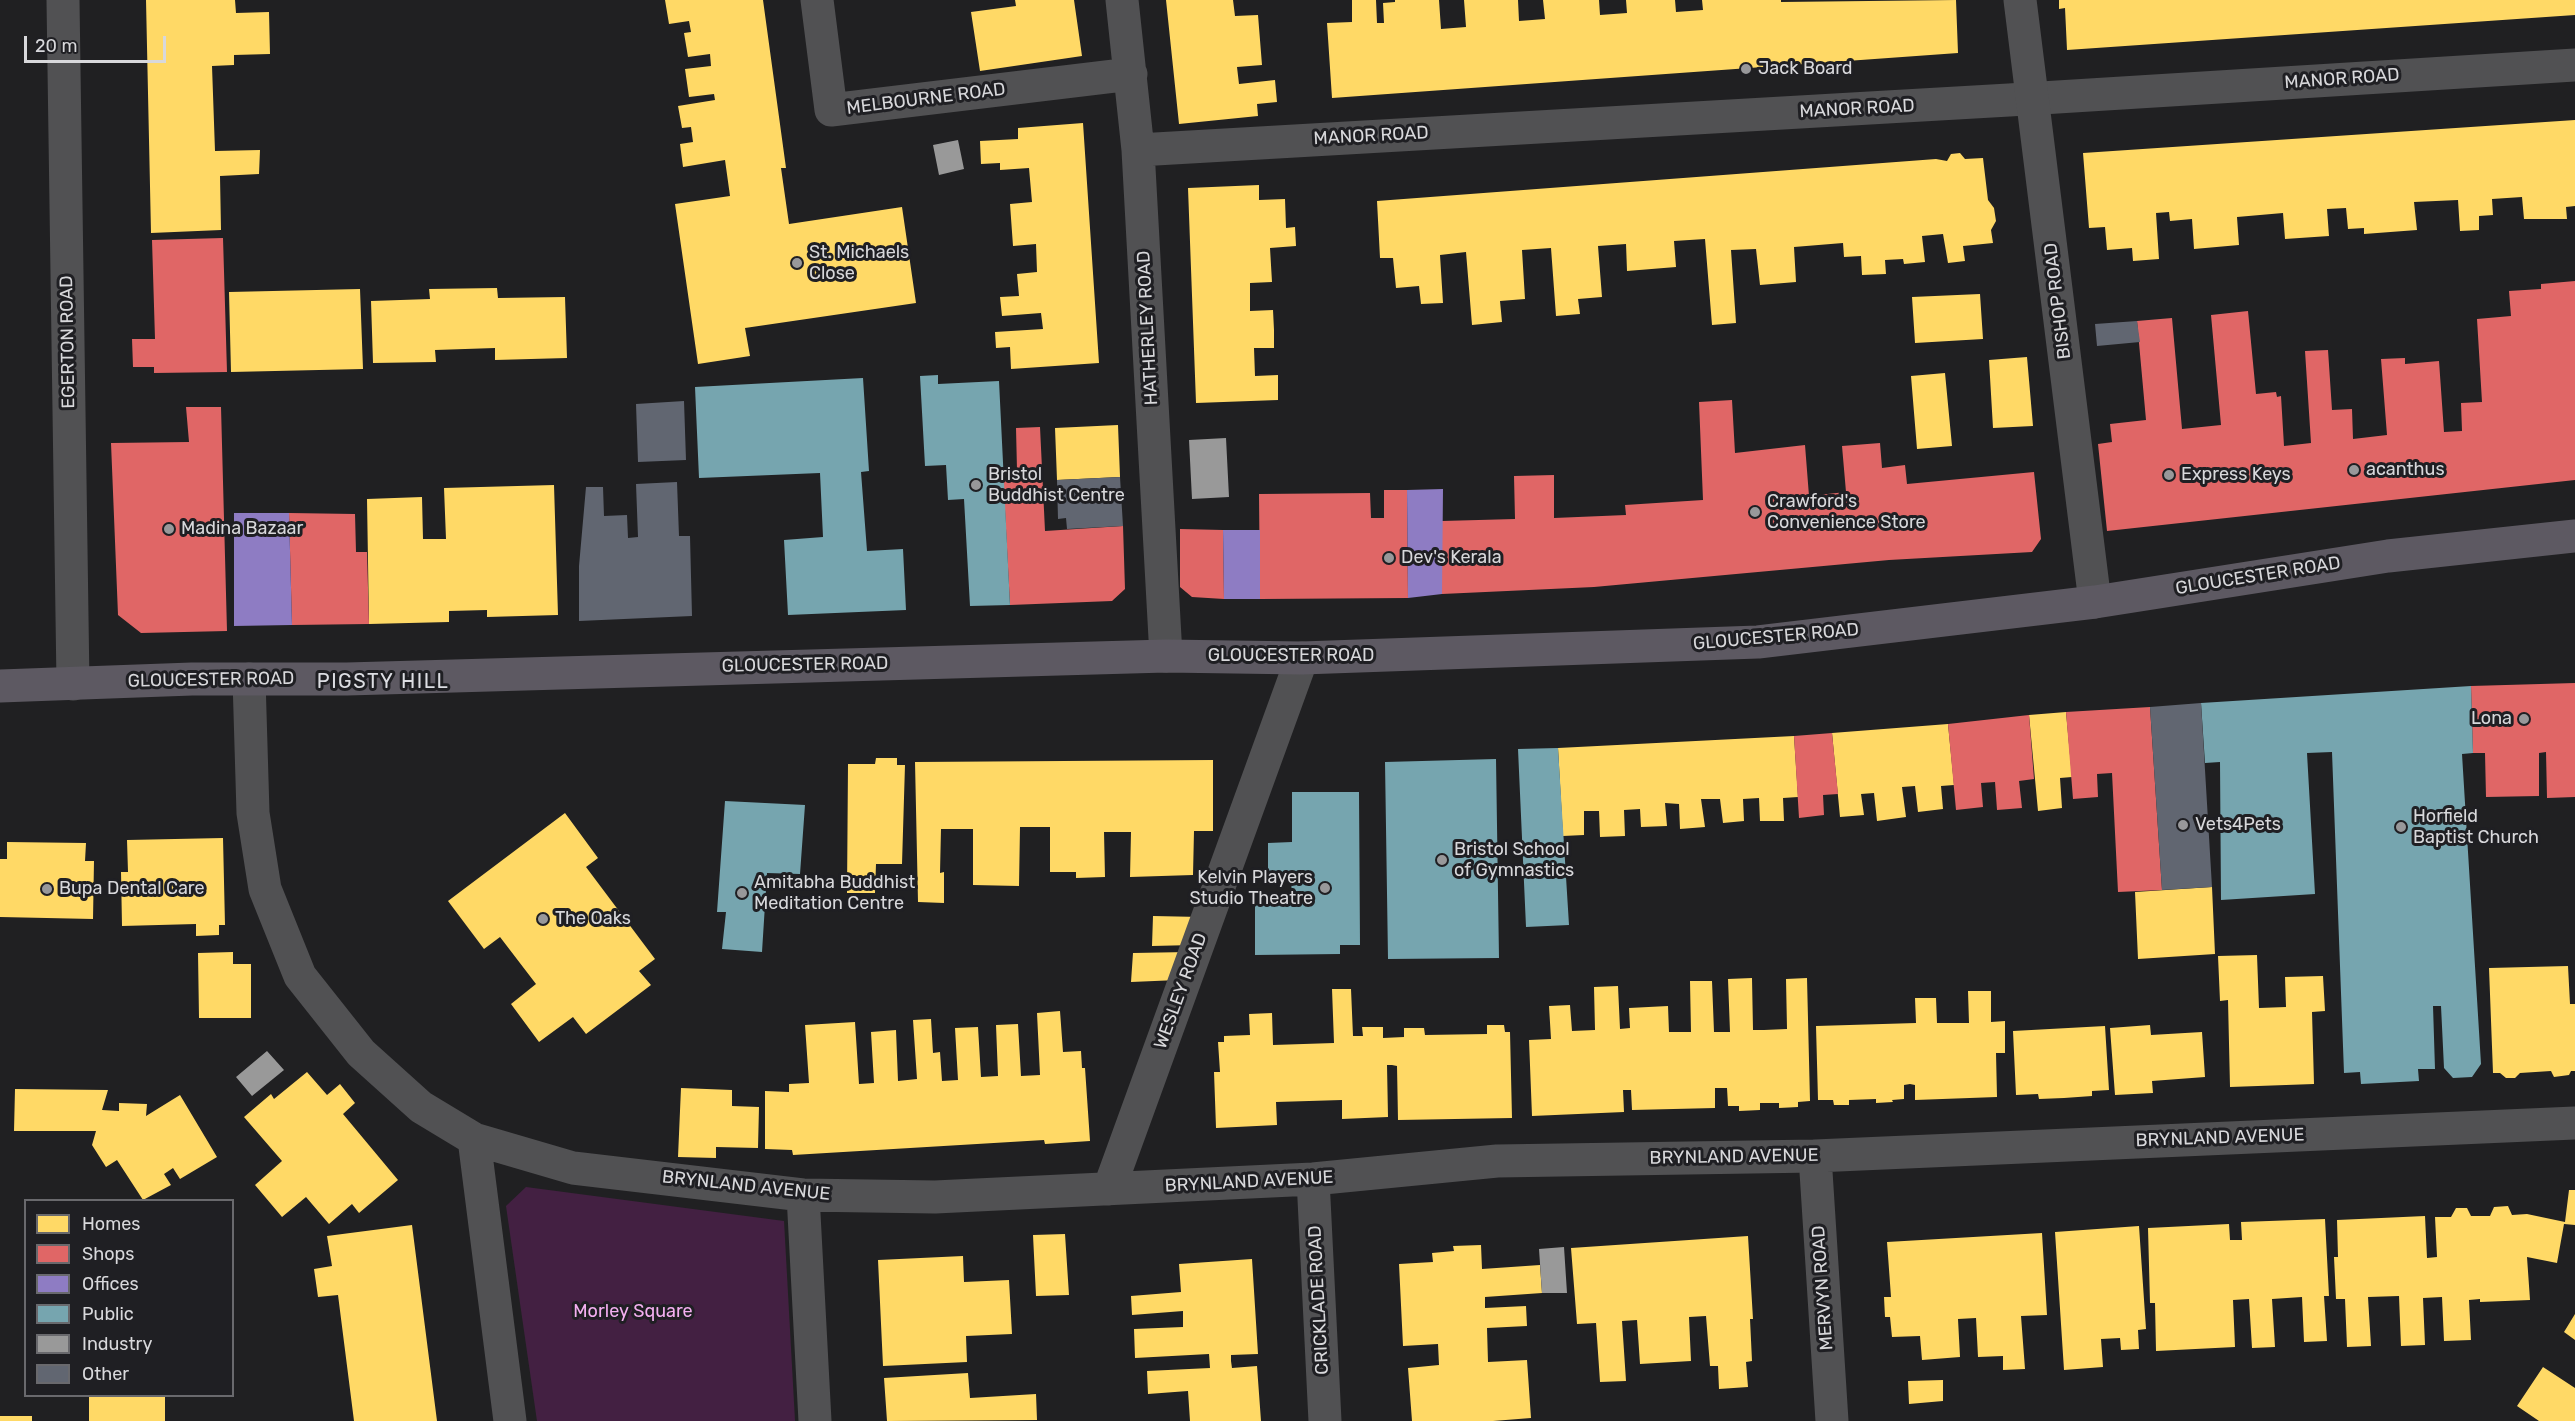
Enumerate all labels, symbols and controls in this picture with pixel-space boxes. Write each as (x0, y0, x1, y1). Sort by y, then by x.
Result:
scale bar (27, 24, 170, 62)
text: 20 m (35, 35, 77, 57)
place label: Jack Board (1758, 58, 1853, 80)
marker: Jack Board (1739, 62, 1753, 76)
street label: MANOR ROAD (2284, 64, 2400, 94)
street label: MELBOURNE ROAD (845, 79, 1007, 119)
street label: MANOR ROAD (1799, 95, 1915, 123)
street label: MANOR ROAD (1313, 122, 1429, 150)
street label: BISHOP ROAD (2040, 241, 2076, 361)
place label: St. Michaels Close (809, 242, 909, 284)
street label: HATHERLEY ROAD (1133, 250, 1163, 406)
marker: St. Michaels Close (790, 256, 804, 270)
street label: EGERTON ROAD (56, 275, 80, 409)
place label: acanthus (2366, 459, 2445, 481)
marker: acanthus (2347, 463, 2361, 477)
place label: Bristol Buddhist Centre (988, 464, 1125, 506)
place label: Express Keys (2181, 464, 2291, 486)
marker: Express Keys (2162, 468, 2176, 482)
marker: Bristol Buddhist Centre (969, 478, 983, 492)
place label: Crawford's Convenience Store (1767, 491, 1926, 534)
marker: Crawford's Convenience Store (1748, 505, 1762, 519)
place label: Madina Bazaar (181, 518, 303, 540)
marker: Madina Bazaar (162, 522, 176, 536)
place label: Dev's Kerala (1401, 547, 1502, 569)
marker: Dev's Kerala (1382, 551, 1396, 565)
street label: GLOUCESTER ROAD (2174, 552, 2342, 600)
street label: GLOUCESTER ROAD (1692, 619, 1860, 655)
street label: GLOUCESTER ROAD (1208, 645, 1374, 667)
street label: GLOUCESTER ROAD (721, 653, 889, 677)
street label: GLOUCESTER ROAD (127, 668, 295, 692)
district label: PIGSTY HILL (317, 670, 449, 694)
place label: Lona (2471, 708, 2512, 730)
marker: Lona (2517, 712, 2531, 726)
place label: Horfield Baptist Church (2413, 806, 2539, 848)
place label: Vets4Pets (2195, 814, 2281, 836)
marker: Vets4Pets (2176, 818, 2190, 832)
marker: Horfield Baptist Church (2394, 820, 2408, 834)
place label: Bristol School of Gymnastics (1454, 839, 1574, 882)
marker: Bristol School of Gymnastics (1435, 853, 1449, 867)
place label: Kelvin Players Studio Theatre (1189, 867, 1313, 910)
place label: Amitabha Buddhist Meditation Centre (754, 872, 915, 914)
place label: Bupa Dental Care (59, 878, 205, 900)
marker: Kelvin Players Studio Theatre (1318, 881, 1332, 895)
marker: Bupa Dental Care (40, 882, 54, 896)
marker: Amitabha Buddhist Meditation Centre (735, 886, 749, 900)
place label: The Oaks (555, 908, 631, 930)
marker: The Oaks (536, 912, 550, 926)
street label: WESLEY ROAD (1150, 930, 1212, 1052)
street label: BRYNLAND AVENUE (2135, 1124, 2305, 1152)
street label: BRYNLAND AVENUE (1649, 1145, 1819, 1169)
street label: BRYNLAND AVENUE (661, 1166, 831, 1206)
street label: BRYNLAND AVENUE (1164, 1167, 1334, 1197)
legend (24, 1199, 234, 1397)
text: Homes (82, 1213, 140, 1235)
street label: CRICKLADE ROAD (1304, 1225, 1334, 1375)
street label: MERVYN ROAD (1808, 1225, 1838, 1351)
text: Shops (82, 1243, 134, 1265)
text: Offices (82, 1273, 139, 1295)
park label: Morley Square (573, 1301, 693, 1323)
text: Public (82, 1303, 134, 1325)
text: Industry (82, 1333, 152, 1355)
text: Other (82, 1363, 129, 1385)

